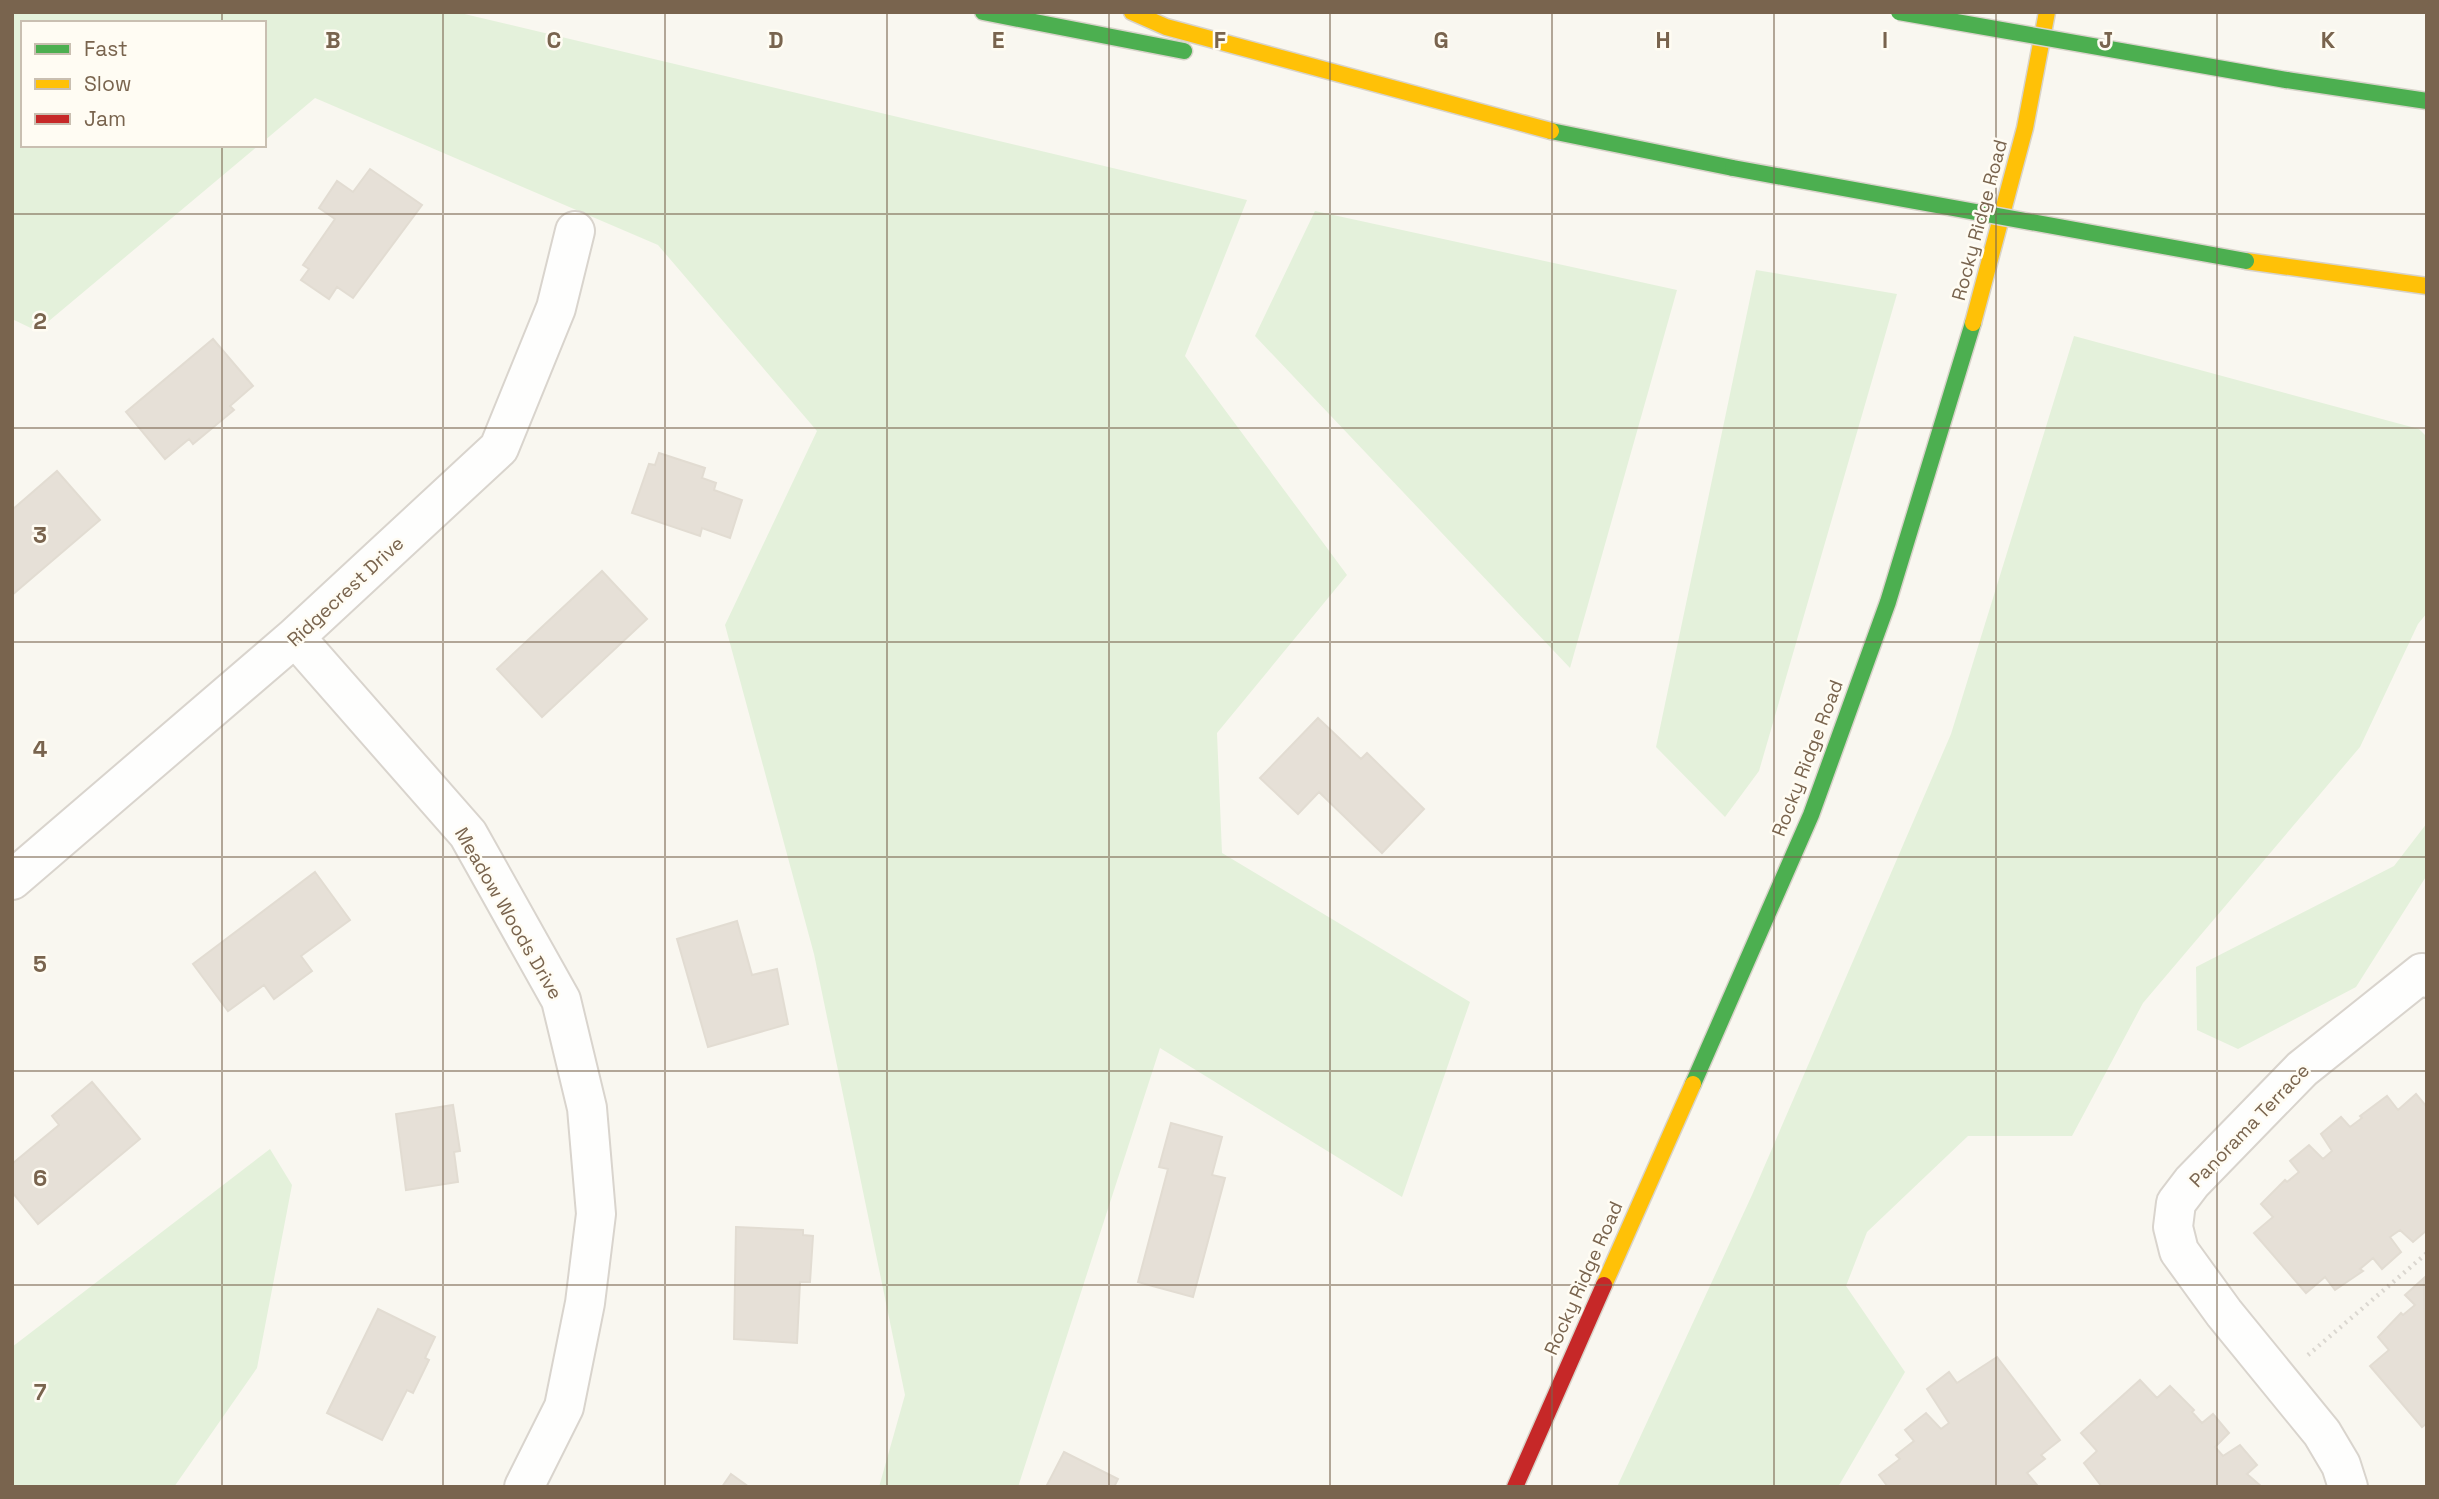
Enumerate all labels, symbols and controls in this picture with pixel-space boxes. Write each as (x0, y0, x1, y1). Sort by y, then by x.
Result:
legend (21, 21, 266, 147)
text: B (325, 25, 341, 55)
text: C (547, 25, 561, 55)
text: D (768, 25, 784, 55)
text: E (992, 25, 1004, 55)
text: F (1214, 25, 1226, 55)
text: G (1433, 25, 1449, 55)
text: H (1655, 25, 1671, 55)
text: I (1882, 25, 1888, 55)
text: J (2099, 25, 2113, 55)
text: K (2321, 25, 2336, 55)
text: Fast (84, 35, 128, 62)
text: Slow (84, 70, 132, 97)
text: Jam (84, 105, 126, 132)
street label: Rocky Ridge Road (1946, 137, 2013, 303)
text: 2 (33, 306, 47, 336)
text: 3 (33, 520, 47, 550)
street label: Ridgecrest Drive (282, 531, 409, 652)
street label: Rocky Ridge Road (1766, 676, 1849, 840)
text: 4 (33, 734, 48, 764)
street label: Meadow Woods Drive (449, 823, 568, 1004)
text: 5 (33, 949, 47, 979)
street label: Panorama Terrace (2184, 1058, 2315, 1193)
text: 6 (33, 1163, 47, 1193)
street label: Rocky Ridge Road (1538, 1197, 1629, 1359)
text: 7 (34, 1377, 47, 1407)

